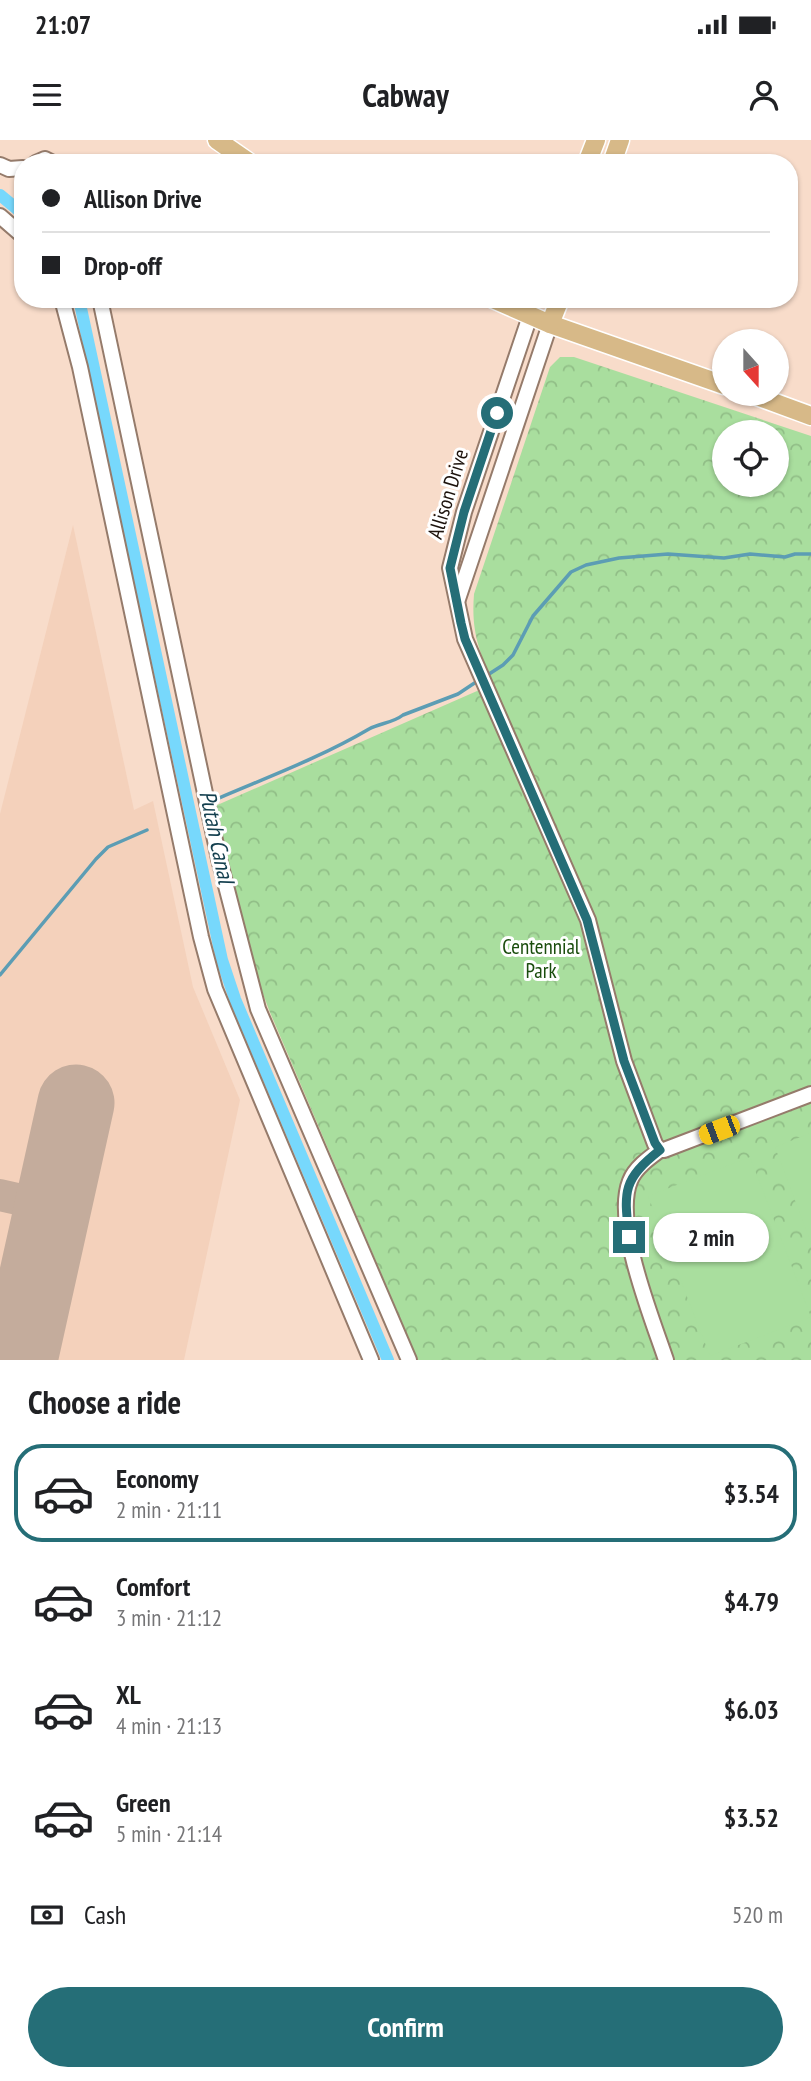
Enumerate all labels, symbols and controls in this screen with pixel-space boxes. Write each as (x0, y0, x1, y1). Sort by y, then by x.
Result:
text: 21:07 (35, 8, 91, 41)
text: Cabway (362, 74, 449, 116)
icon: menu (28, 76, 66, 114)
icon: person (745, 76, 783, 114)
text: Allison Drive (84, 182, 202, 215)
text: Drop-off (84, 249, 162, 282)
north arrow (712, 329, 789, 406)
map controls (712, 329, 789, 497)
route start (481, 397, 513, 429)
button: locate (712, 420, 789, 497)
street label: Allison Drive (421, 446, 474, 542)
water label: Putah Canal (193, 788, 242, 889)
park label: Centennial Park (502, 933, 580, 984)
car (696, 1113, 743, 1147)
callout: 2 min (654, 1212, 769, 1262)
route end (613, 1221, 645, 1253)
text: 2 min (688, 1223, 734, 1252)
text: Choose a ride (28, 1381, 181, 1423)
icon: car (32, 1462, 95, 1525)
text: Economy (116, 1462, 198, 1495)
text: $3.54 (724, 1477, 779, 1510)
text: 2 min · 21:11 (116, 1495, 222, 1524)
icon: car (32, 1570, 95, 1633)
text: Comfort (116, 1570, 190, 1603)
text: $4.79 (724, 1585, 779, 1618)
text: 3 min · 21:12 (116, 1603, 222, 1632)
icon: car (32, 1678, 95, 1741)
text: XL (116, 1678, 141, 1711)
text: $6.03 (724, 1693, 779, 1726)
text: 4 min · 21:13 (116, 1711, 222, 1740)
icon: car (32, 1786, 95, 1849)
text: Green (116, 1786, 171, 1819)
text: $3.52 (724, 1801, 779, 1834)
text: 5 min · 21:14 (116, 1819, 222, 1848)
icon: cash (28, 1896, 66, 1934)
text: Cash (84, 1898, 126, 1931)
text: 520 m (732, 1900, 783, 1929)
button: Confirm (28, 1987, 783, 2067)

